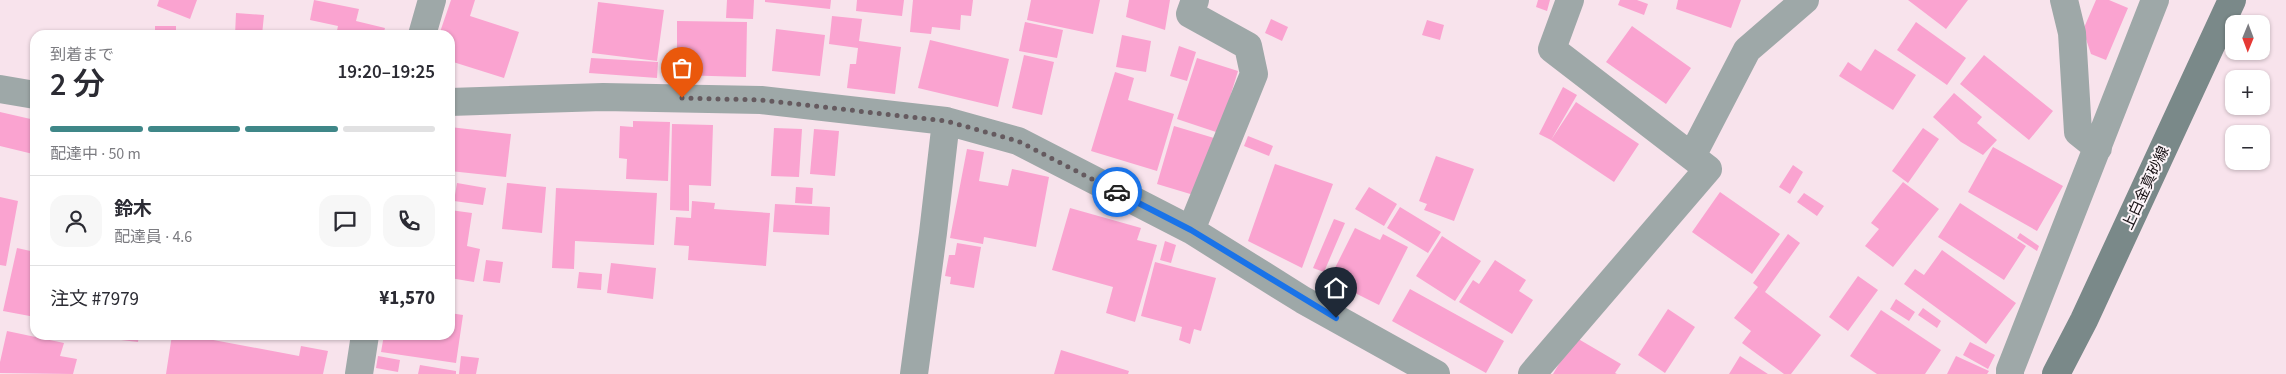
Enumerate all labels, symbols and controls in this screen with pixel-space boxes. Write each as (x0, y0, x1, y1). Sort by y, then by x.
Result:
north arrow (2225, 15, 2270, 60)
map controls (2225, 15, 2270, 170)
text: 到着まで (50, 44, 114, 66)
pin (661, 47, 703, 98)
icon: bag (668, 54, 696, 82)
text: 19:20–19:25 (337, 59, 435, 86)
text: 2 分 (50, 62, 105, 108)
button: + (2225, 70, 2270, 115)
button: − (2225, 125, 2270, 170)
text: 配達中 · 50 m (50, 143, 141, 165)
street label: 上白金真砂線 (2117, 143, 2175, 233)
courier (1092, 167, 1142, 217)
icon: car (1103, 178, 1131, 206)
button: person (50, 195, 102, 247)
button: chat (319, 195, 371, 247)
button: phone (383, 195, 435, 247)
text: 鈴木 (114, 196, 152, 223)
text: 配達員 · 4.6 (114, 226, 192, 248)
pin (1315, 267, 1357, 318)
icon: home (1322, 274, 1350, 302)
text: ¥1,570 (379, 285, 435, 312)
text: 注文 #7979 (50, 286, 139, 313)

